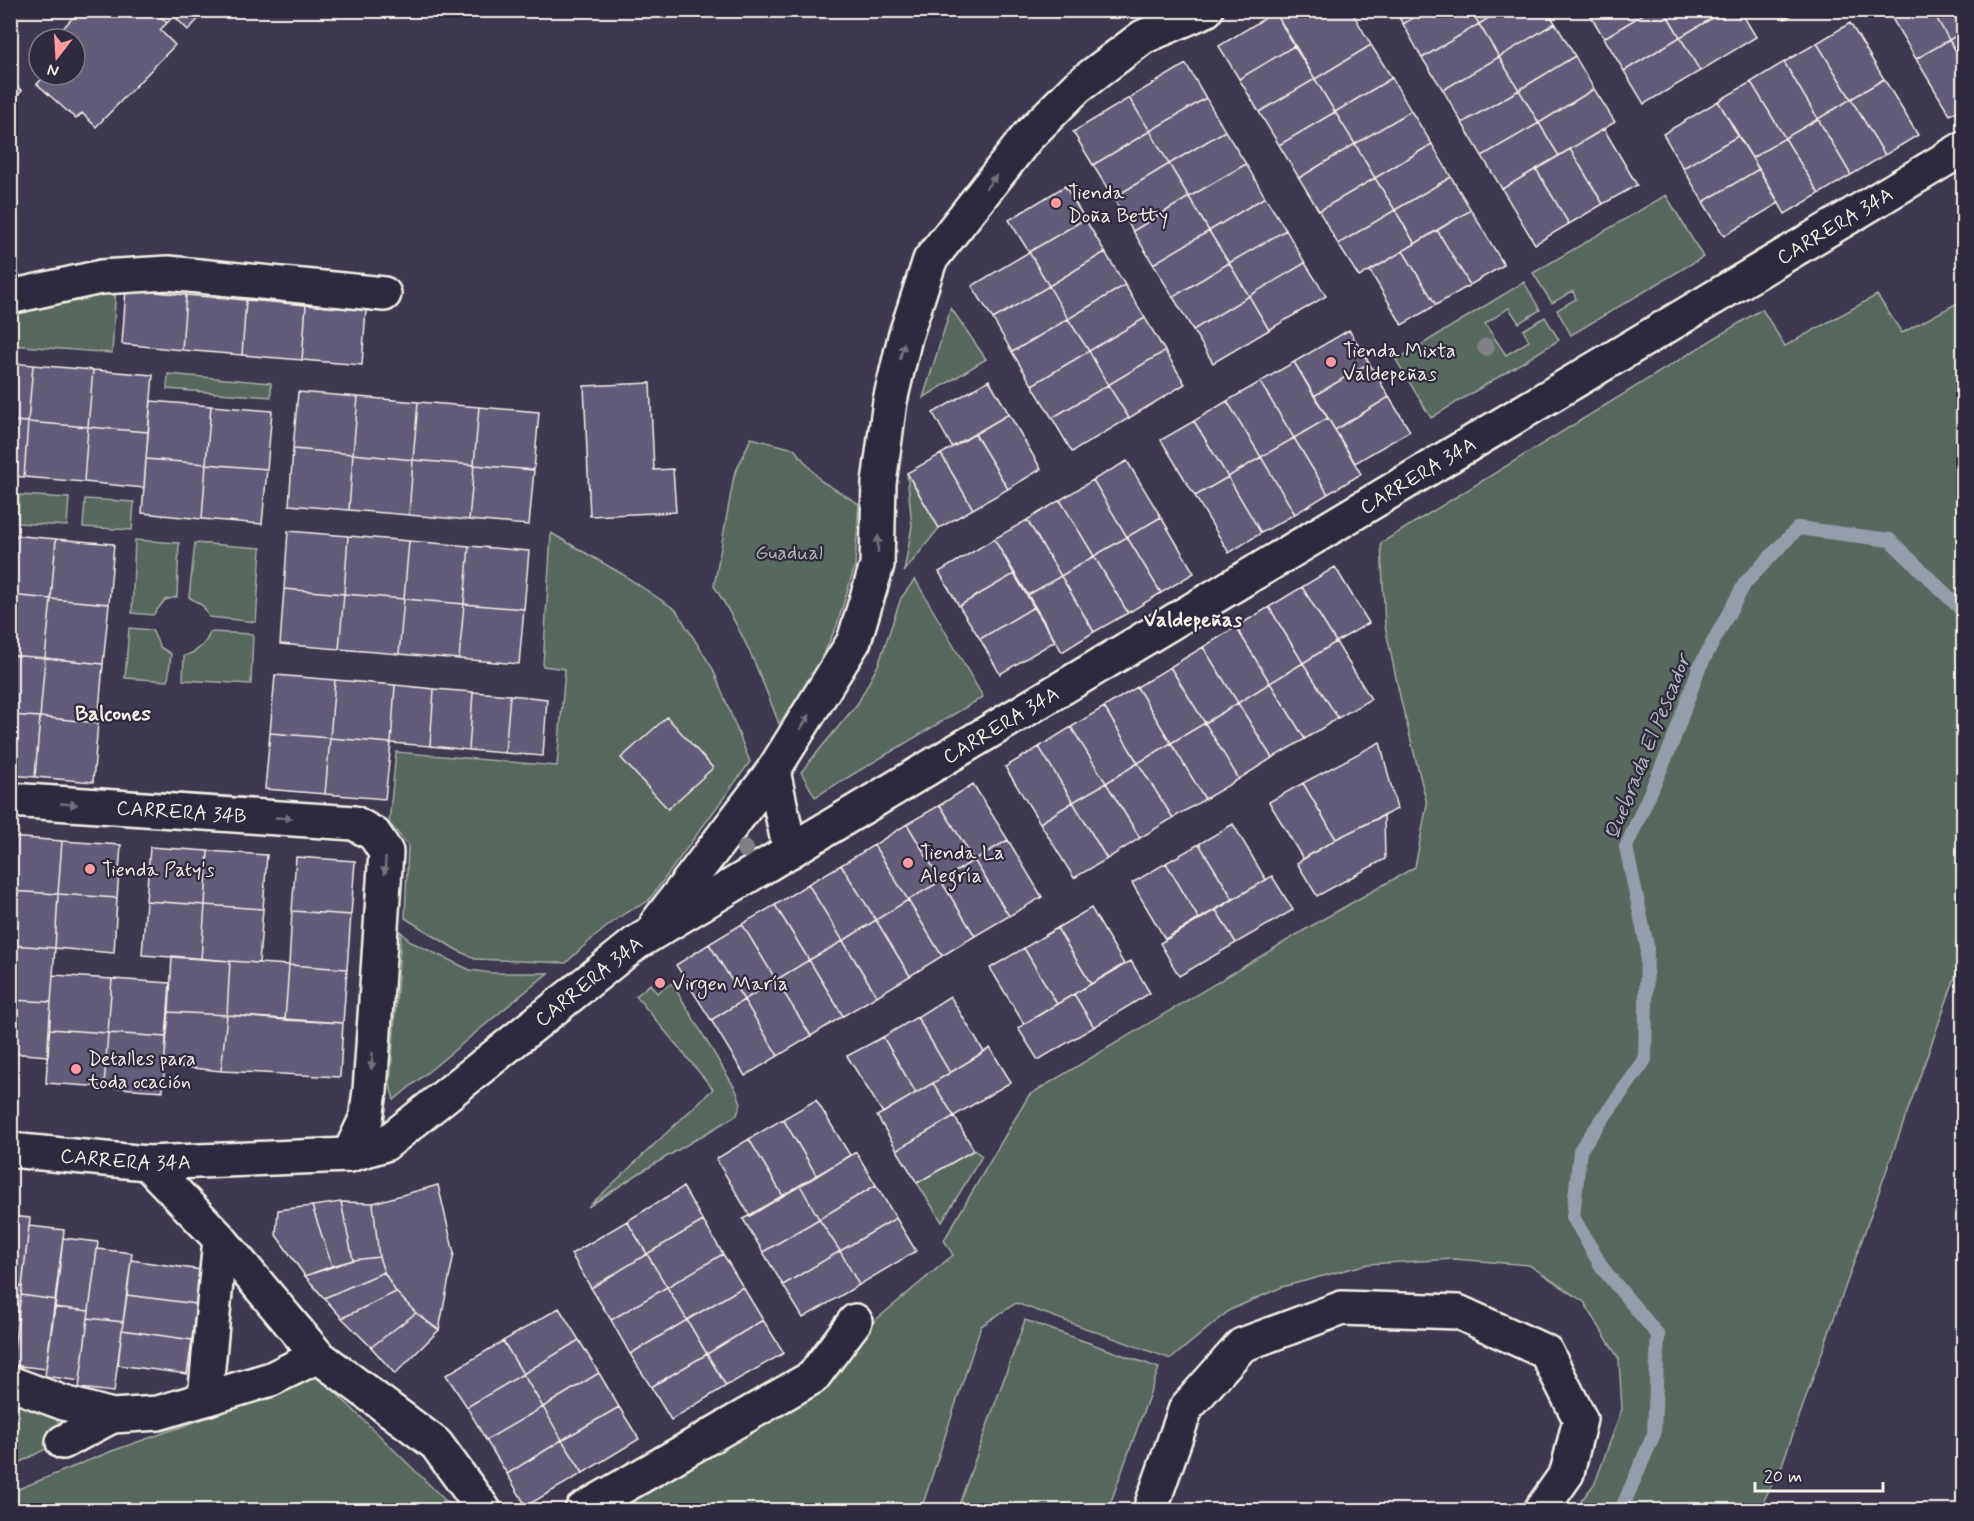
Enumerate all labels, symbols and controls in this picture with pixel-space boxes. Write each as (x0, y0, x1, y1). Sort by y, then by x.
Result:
north arrow (27, 27, 87, 87)
text: N (45, 58, 61, 82)
one-way arrow (985, 174, 998, 190)
place label: Tienda Doña Betty (1068, 180, 1168, 230)
street label: CARRERA 34A (1772, 182, 1899, 272)
marker: Tienda Doña Betty (1049, 196, 1063, 210)
place label: Tienda Mixta Valdepeñas (1343, 338, 1456, 388)
one-way arrow (898, 341, 907, 360)
marker: Tienda Mixta Valdepeñas (1324, 355, 1338, 369)
street label: CARRERA 34A (1355, 431, 1482, 522)
one-way arrow (873, 534, 882, 553)
park label: Guadual (755, 540, 823, 567)
district label: Valdepeñas (1144, 606, 1243, 634)
water label: Quebrada El Pescador (1598, 648, 1699, 844)
street label: CARRERA 34A (938, 681, 1065, 771)
district label: Balcones (75, 700, 152, 728)
one-way arrow (799, 714, 811, 730)
street label: CARRERA 34B (116, 795, 248, 831)
one-way arrow (59, 799, 78, 809)
one-way arrow (275, 813, 294, 823)
place label: Tienda La Alegría (920, 840, 1004, 892)
marker: Tienda La Alegría (901, 856, 915, 870)
place label: Tienda Paty's (102, 857, 215, 884)
one-way arrow (380, 857, 389, 876)
marker: Tienda Paty's (83, 862, 97, 876)
street label: CARRERA 34A (530, 931, 649, 1034)
place label: Virgen María (672, 971, 788, 999)
marker: Virgen María (653, 976, 667, 990)
place label: Detalles para toda ocación (87, 1046, 196, 1096)
one-way arrow (368, 1051, 377, 1070)
marker: Detalles para toda ocación (69, 1062, 83, 1076)
street label: CARRERA 34A (59, 1143, 191, 1178)
scale bar (1755, 1455, 1882, 1493)
text: 20 m (1764, 1465, 1802, 1489)

